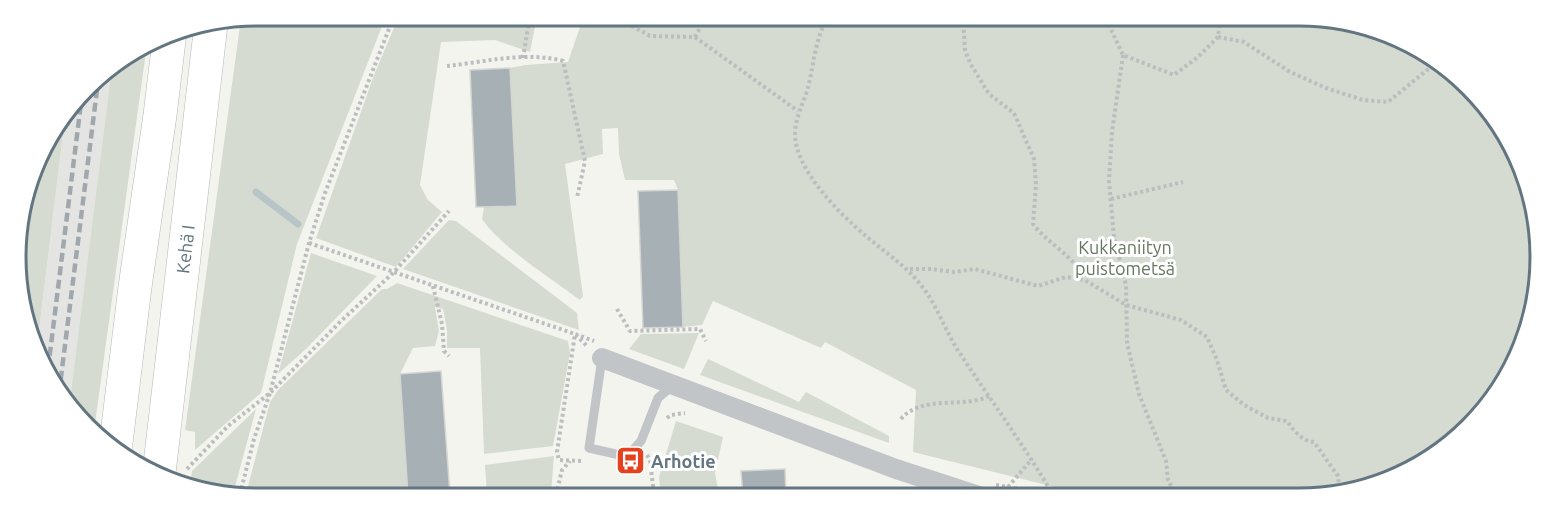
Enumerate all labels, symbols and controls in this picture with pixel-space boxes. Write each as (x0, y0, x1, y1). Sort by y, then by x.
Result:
street label: Kehä I (172, 223, 198, 275)
park label: Kukkaniityn puistometsä (1075, 237, 1175, 278)
bus stop icon: Arhotie (614, 445, 646, 477)
place label: Arhotie (651, 451, 716, 471)

